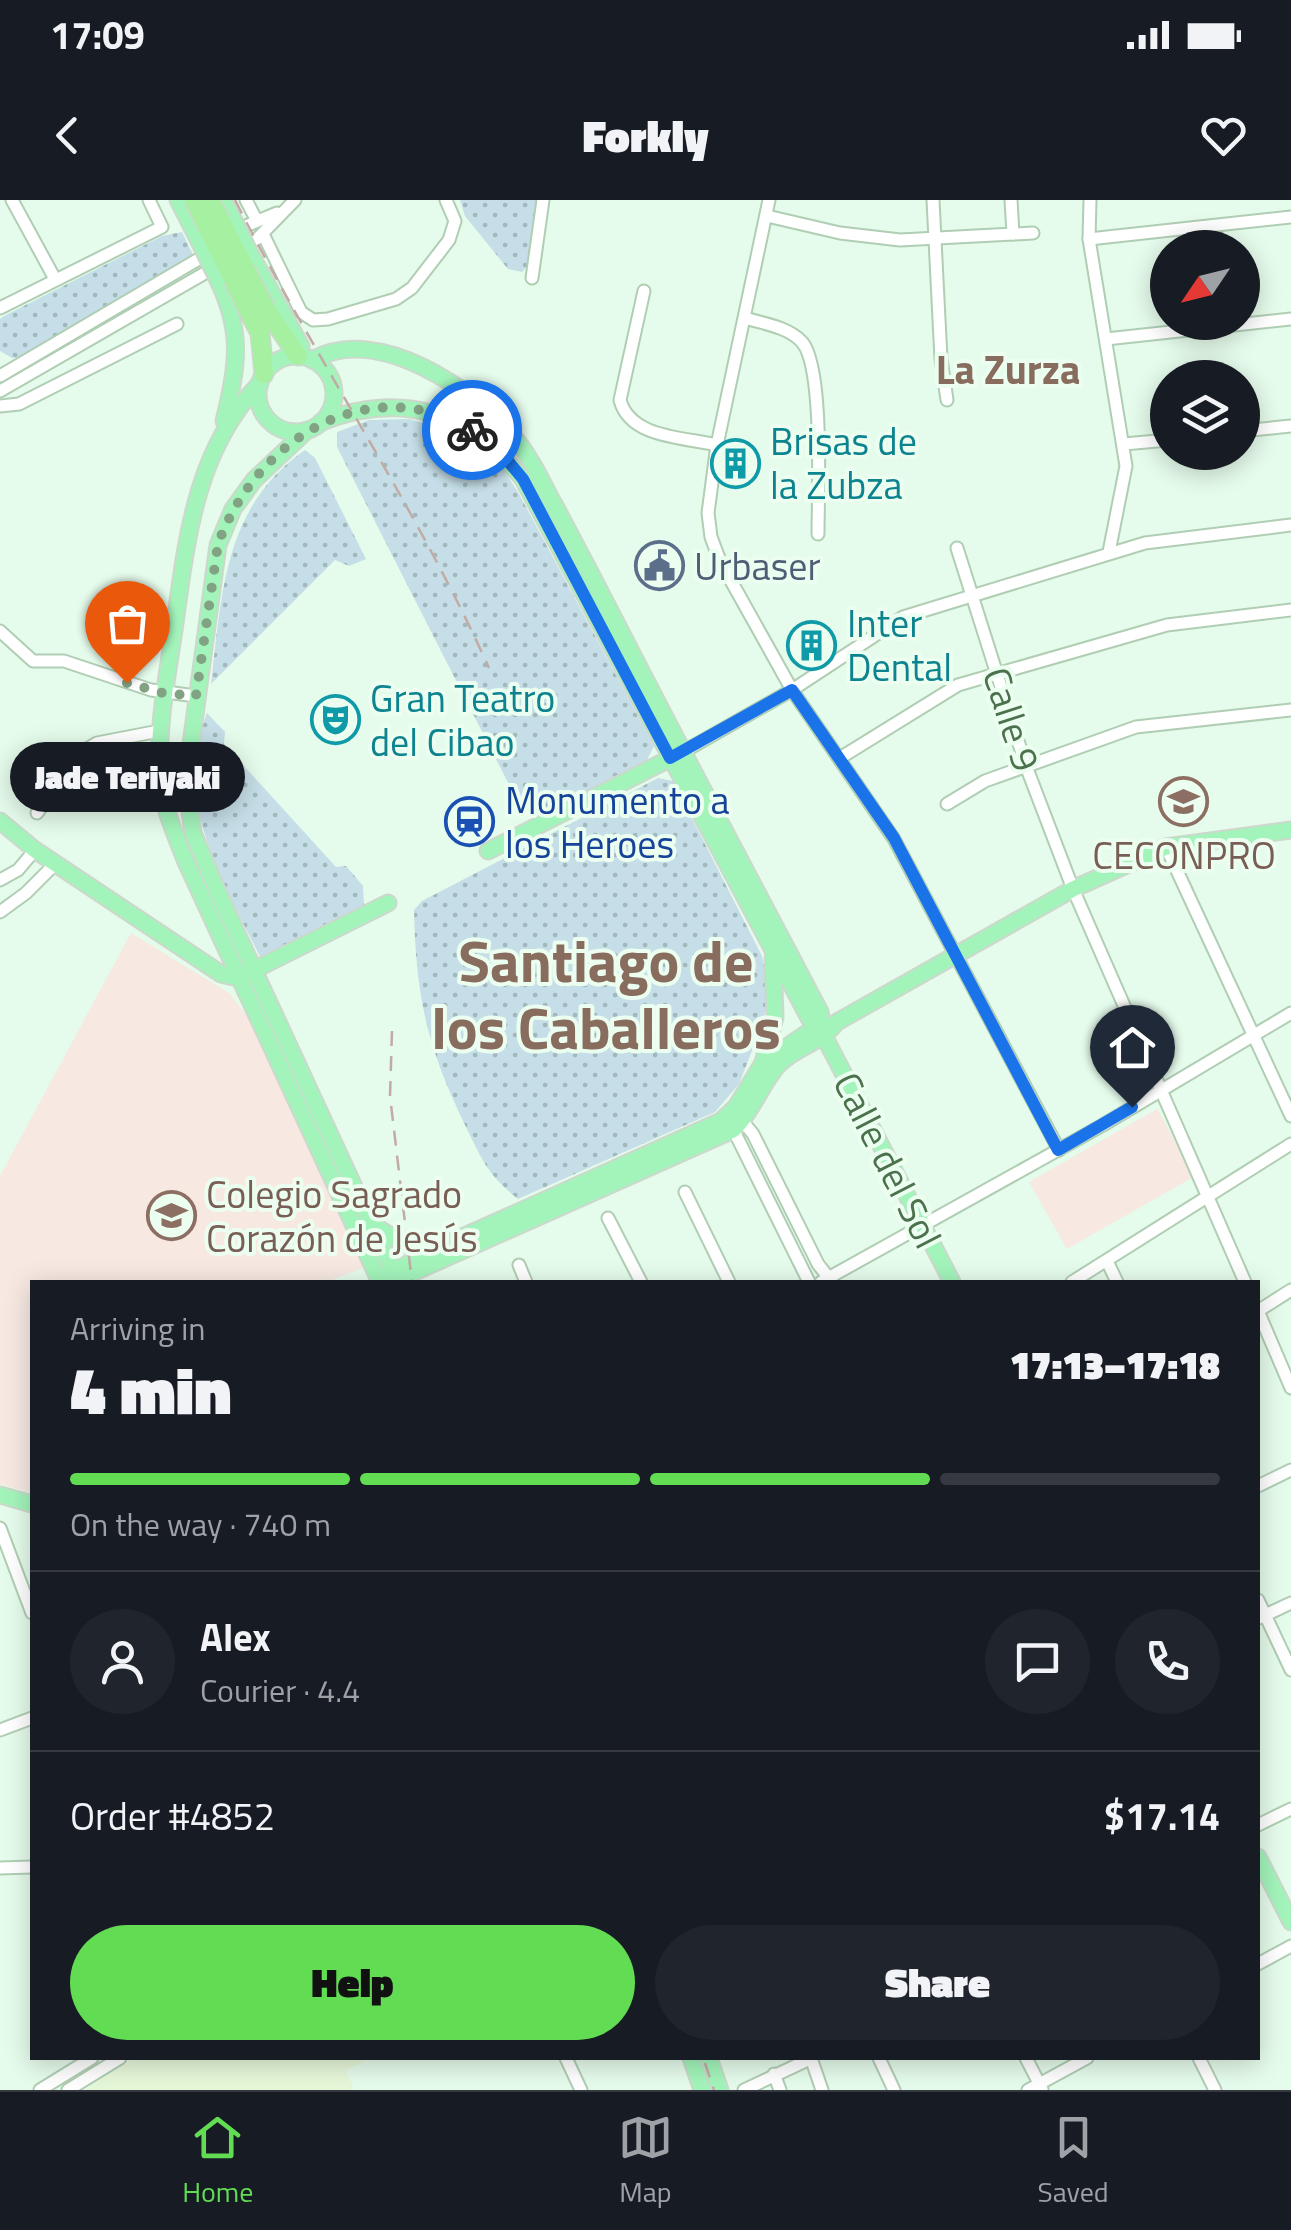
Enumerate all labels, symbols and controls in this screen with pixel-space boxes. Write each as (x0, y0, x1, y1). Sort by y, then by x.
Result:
text: 17:09 (50, 6, 145, 64)
text: Forkly (582, 101, 709, 169)
icon: back (40, 108, 95, 163)
icon: heart (1196, 108, 1251, 163)
north arrow (1150, 230, 1260, 340)
map controls (1150, 230, 1260, 470)
district label: La Zurza (936, 339, 1080, 400)
button: layers (1150, 360, 1260, 470)
courier (422, 380, 522, 480)
icon: bike (445, 403, 500, 458)
place label: Brisas de la Zubza (770, 412, 917, 514)
building icon: Brisas de la Zubza (709, 437, 761, 489)
place label: Urbaser (694, 537, 821, 595)
public building icon: Urbaser (633, 540, 685, 592)
pin (85, 581, 170, 684)
place label: Inter Dental (847, 594, 952, 696)
icon: bag (100, 596, 155, 651)
building icon: Inter Dental (786, 619, 838, 671)
street label: Calle 9 (968, 660, 1056, 778)
place label: Gran Teatro del Cibao (370, 669, 555, 771)
theatre icon: Gran Teatro del Cibao (309, 694, 361, 746)
callout: Jade Teriyaki (9, 743, 244, 813)
text: Jade Teriyaki (35, 753, 220, 801)
place label: Monumento a los Heroes (505, 771, 729, 873)
school or university icon: CECONPRO (1158, 775, 1210, 827)
station icon: Monumento a los Heroes (444, 796, 496, 848)
place label: CECONPRO (1092, 826, 1276, 884)
district label: Santiago de los Caballeros (431, 916, 781, 1072)
pin (1090, 1005, 1175, 1108)
icon: home (1105, 1020, 1160, 1075)
street label: Calle del Sol (819, 1062, 957, 1258)
place label: Colegio Sagrado Corazón de Jesús (206, 1165, 478, 1267)
school or university icon: Colegio Sagrado Corazón de Jesús (145, 1190, 197, 1242)
text: Arriving in (70, 1304, 206, 1352)
text: 17:13–17:18 (1010, 1336, 1220, 1394)
text: 4 min (70, 1340, 231, 1439)
text: On the way · 740 m (70, 1500, 331, 1548)
text: Alex (200, 1608, 271, 1666)
button: person (70, 1609, 175, 1714)
button: chat (985, 1609, 1090, 1714)
button: phone (1115, 1609, 1220, 1714)
text: Courier · 4.4 (200, 1666, 360, 1714)
text: Order #4852 (70, 1787, 275, 1845)
text: $17.14 (1104, 1787, 1220, 1845)
button: Help (70, 1925, 635, 2040)
button: Share (655, 1925, 1220, 2040)
tab: Home (182, 2110, 253, 2213)
tab: Map (618, 2110, 673, 2213)
tab: Saved (1037, 2110, 1109, 2213)

